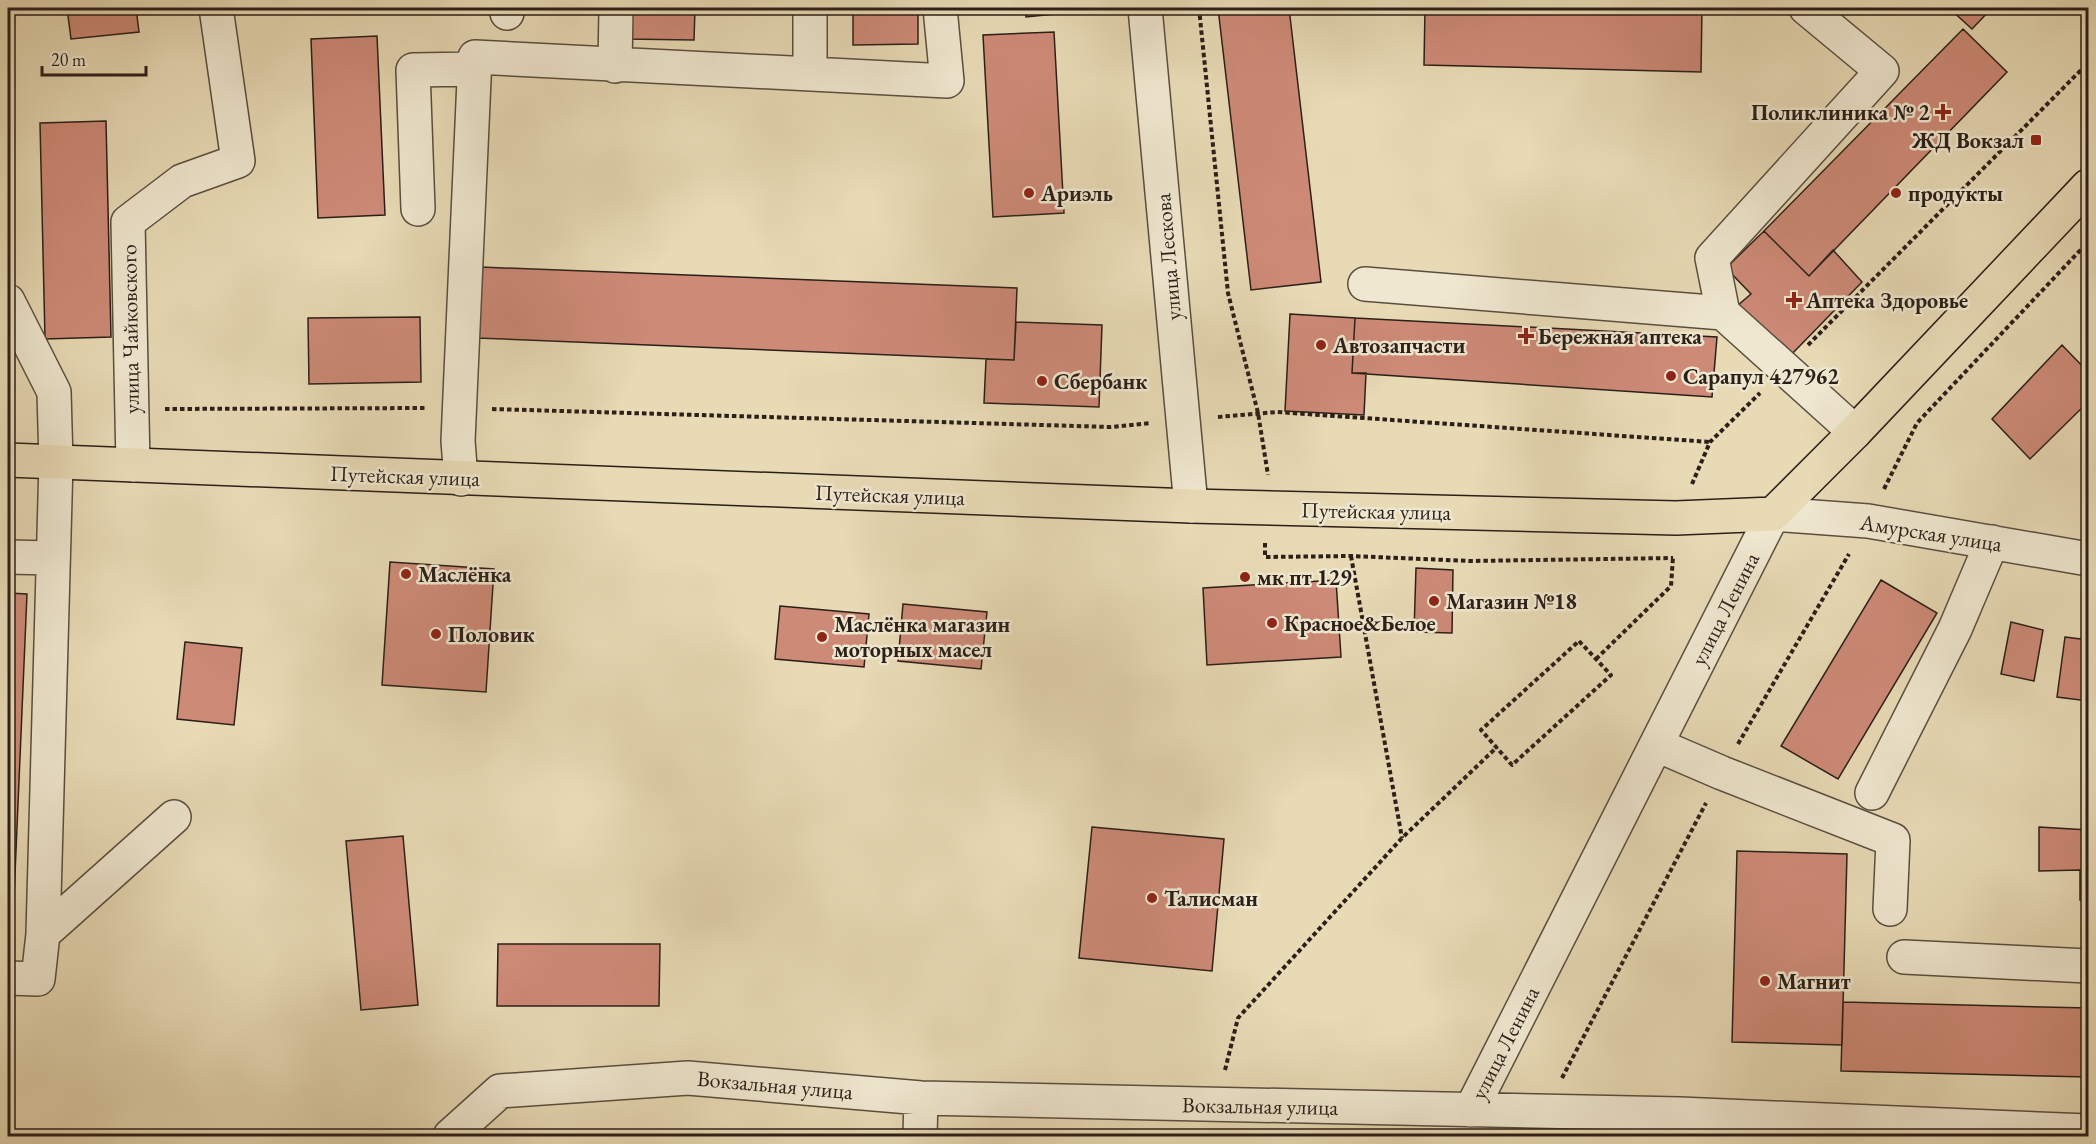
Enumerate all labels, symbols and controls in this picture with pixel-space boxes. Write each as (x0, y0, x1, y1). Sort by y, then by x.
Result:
scale bar (42, 39, 146, 77)
text: 20 m (51, 48, 86, 71)
place label: Поликлиника № 2 (1751, 98, 1930, 127)
marker: Поликлиника № 2 (1934, 103, 1952, 121)
place label: ЖД Вокзал (1911, 126, 2024, 155)
marker: ЖД Вокзал (2029, 133, 2043, 147)
place label: Ариэль (1040, 179, 1113, 208)
place label: продукты (1908, 179, 2003, 208)
marker: Ариэль (1022, 186, 1036, 200)
marker: продукты (1889, 186, 1903, 200)
street label: улица Лескова (1148, 192, 1188, 322)
street label: улица Чайковского (114, 244, 146, 414)
place label: Аптека Здоровье (1805, 286, 1968, 315)
marker: Аптека Здоровье (1787, 293, 1801, 307)
place label: Бережная аптека (1538, 322, 1702, 351)
marker: Бережная аптека (1519, 329, 1533, 343)
place label: Автозапчасти (1332, 331, 1465, 360)
marker: Автозапчасти (1314, 338, 1328, 352)
place label: Сарапул 427962 (1683, 362, 1839, 391)
place label: Сбербанк (1054, 367, 1148, 396)
marker: Сарапул 427962 (1664, 369, 1678, 383)
marker: Сбербанк (1035, 374, 1049, 388)
street label: Путейская улица (329, 459, 481, 493)
street label: Путейская улица (814, 478, 966, 512)
street label: Путейская улица (1301, 495, 1452, 527)
street label: Амурская улица (1857, 507, 2004, 559)
street label: улица Ленина (1684, 547, 1766, 671)
place label: Маслёнка (418, 560, 512, 589)
place label: мк пт 129 (1257, 563, 1352, 592)
marker: Маслёнка (399, 567, 413, 581)
marker: мк пт 129 (1238, 570, 1252, 584)
place label: Магазин №18 (1446, 587, 1577, 616)
marker: Магазин №18 (1427, 594, 1441, 608)
place label: Красное&Белое (1284, 609, 1436, 638)
place label: Маслёнка магазин моторных масел (834, 610, 1011, 664)
marker: Красное&Белое (1265, 616, 1279, 630)
place label: Половик (448, 620, 536, 649)
marker: Половик (429, 627, 443, 641)
marker: Маслёнка магазин моторных масел (815, 630, 829, 644)
place label: Талисман (1164, 884, 1258, 913)
marker: Талисман (1145, 891, 1159, 905)
place label: Магнит (1777, 967, 1851, 996)
marker: Магнит (1758, 974, 1772, 988)
street label: улица Ленина (1464, 981, 1546, 1105)
street label: Вокзальная улица (696, 1064, 854, 1106)
street label: Вокзальная улица (1182, 1090, 1339, 1122)

